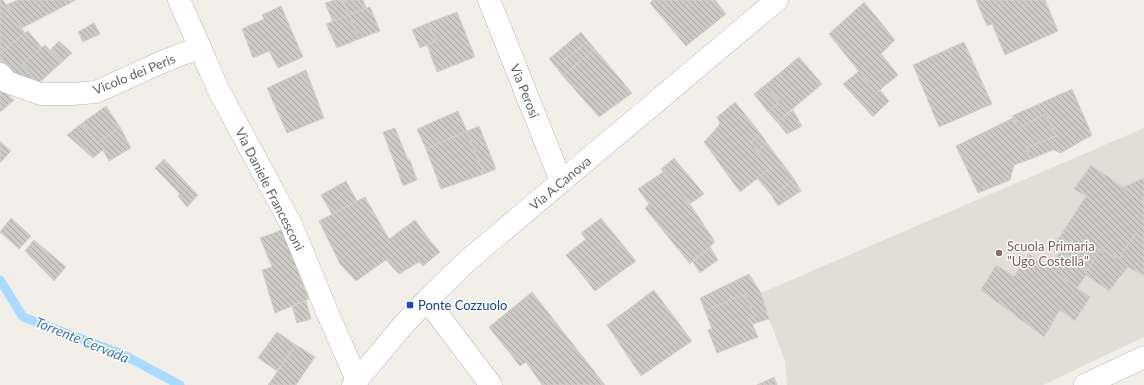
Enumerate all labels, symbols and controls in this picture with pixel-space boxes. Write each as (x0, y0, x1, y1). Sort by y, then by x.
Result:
street label: Vicolo dei Peris (90, 50, 178, 98)
street label: Via Perosi (507, 62, 543, 120)
street label: Via Daniele Francesconi (232, 125, 308, 253)
street label: Via A.Canova (526, 153, 594, 213)
place label: Scuola Primaria "Ugo Costella" (1007, 238, 1095, 269)
marker: Scuola Primaria "Ugo Costella" (994, 248, 1004, 258)
place label: Ponte Cozzuolo (418, 297, 507, 313)
marker: Ponte Cozzuolo (405, 300, 415, 310)
water label: Torrente Cervada (33, 313, 132, 366)

